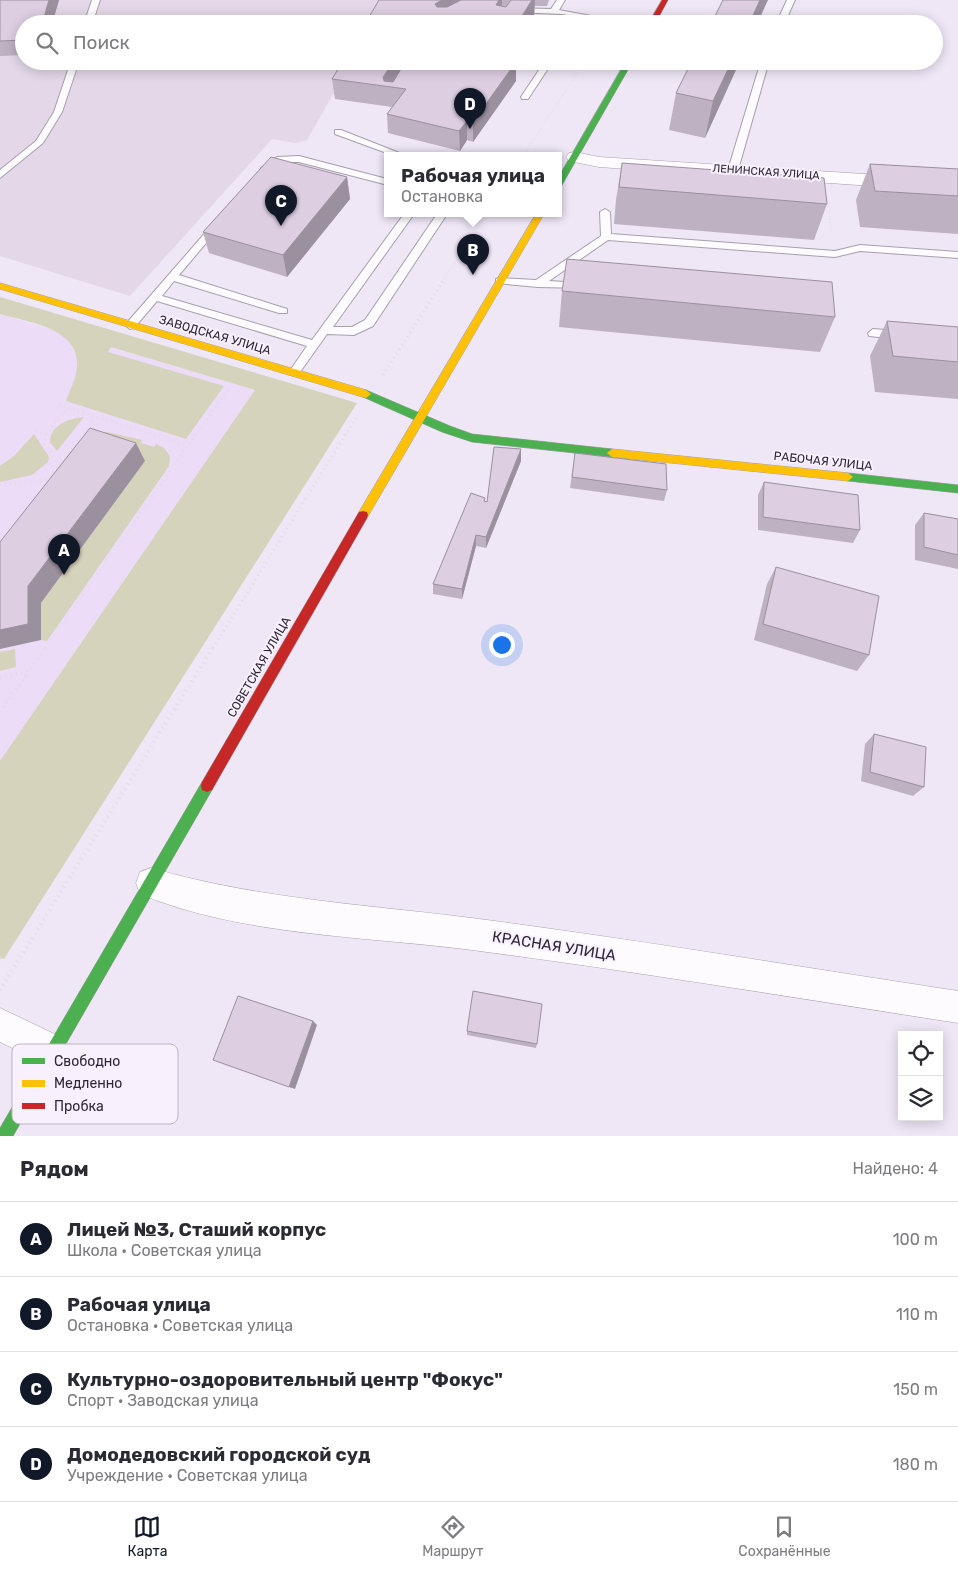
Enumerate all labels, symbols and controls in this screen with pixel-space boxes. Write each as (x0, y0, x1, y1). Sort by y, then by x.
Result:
search box (15, 15, 943, 70)
icon: search (33, 29, 61, 57)
text: Поиск (73, 31, 130, 54)
pin: D (454, 88, 486, 129)
popup (384, 152, 562, 217)
street label: ЛЕНИНСКАЯ УЛИЦА (712, 162, 821, 182)
text: Рабочая улица (401, 164, 545, 187)
pin: C (265, 185, 297, 226)
text: Остановка (401, 187, 483, 206)
pin: B (457, 234, 489, 275)
street label: ЗАВОДСКАЯ УЛИЦА (158, 312, 272, 358)
street label: РАБОЧАЯ УЛИЦА (773, 449, 873, 473)
pin: A (48, 534, 80, 575)
street label: СОВЕТСКАЯ УЛИЦА (224, 614, 294, 720)
your location (489, 632, 515, 658)
street label: КРАСНАЯ УЛИЦА (491, 927, 617, 965)
map controls (898, 1031, 943, 1121)
button: locate (898, 1031, 943, 1076)
legend (12, 1044, 178, 1124)
text: Свободно (54, 1053, 120, 1070)
text: Медленно (54, 1075, 122, 1092)
button: layers (898, 1076, 943, 1121)
text: Пробка (54, 1098, 104, 1115)
text: Рядом (20, 1156, 89, 1181)
text: Найдено: 4 (853, 1159, 938, 1178)
text: Лицей №3, Сташий корпус (67, 1218, 326, 1241)
text: A (30, 1230, 42, 1249)
text: 100 m (893, 1230, 938, 1249)
text: Школа · Советская улица (67, 1241, 262, 1260)
text: Рабочая улица (67, 1293, 211, 1316)
text: B (30, 1305, 42, 1324)
text: 110 m (896, 1305, 938, 1324)
text: Остановка · Советская улица (67, 1316, 293, 1335)
text: Культурно-оздоровительный центр "Фокус" (67, 1368, 503, 1391)
text: C (30, 1380, 42, 1399)
text: 150 m (893, 1380, 938, 1399)
text: Спорт · Заводская улица (67, 1391, 259, 1410)
text: Домодедовский городской суд (67, 1443, 370, 1466)
text: D (30, 1455, 42, 1474)
text: 180 m (893, 1455, 938, 1474)
text: Учреждение · Советская улица (67, 1466, 308, 1485)
tab: Карта (127, 1513, 167, 1560)
tab: Маршрут (422, 1513, 483, 1560)
tab: Сохранённые (738, 1513, 831, 1560)

